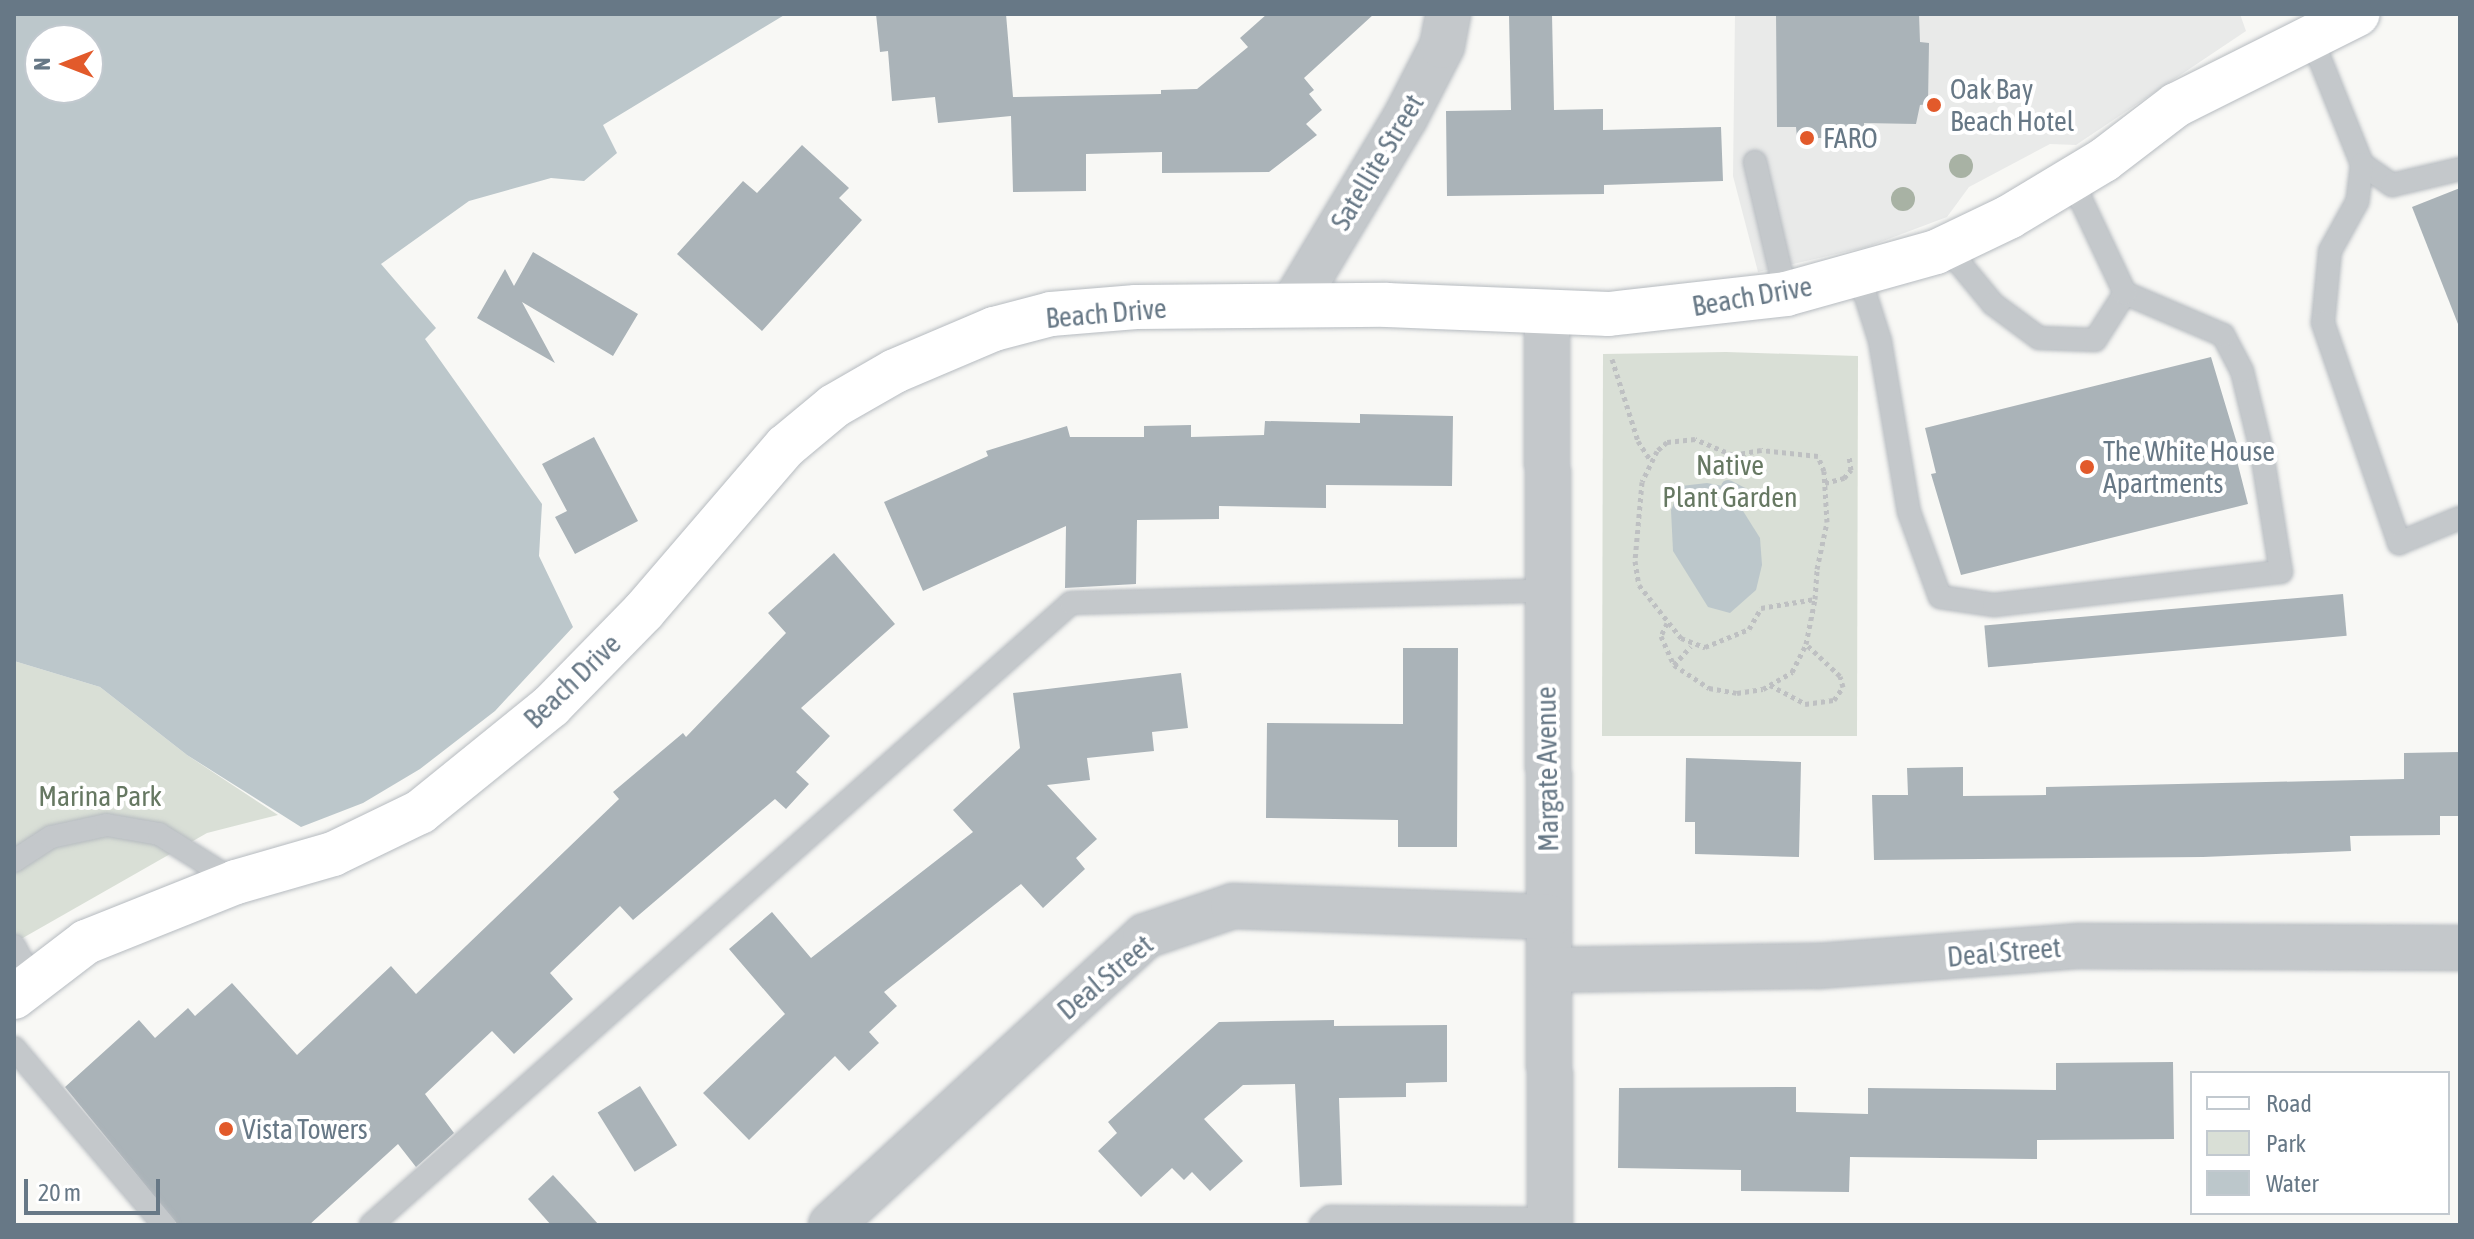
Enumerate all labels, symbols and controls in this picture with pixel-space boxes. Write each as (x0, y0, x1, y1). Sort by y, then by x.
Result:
north arrow (24, 24, 104, 104)
text: N (29, 58, 55, 71)
place label: Oak Bay Beach Hotel (1950, 72, 2074, 138)
street label: Satellite Street (1323, 88, 1431, 236)
marker: Oak Bay Beach Hotel (1925, 96, 1943, 114)
place label: FARO (1823, 121, 1878, 155)
marker: FARO (1798, 129, 1816, 147)
street label: Beach Drive (1689, 269, 1815, 323)
street label: Beach Drive (1044, 291, 1168, 335)
place label: The White House Apartments (2103, 434, 2275, 500)
park label: Native Plant Garden (1662, 448, 1798, 514)
marker: The White House Apartments (2078, 458, 2096, 476)
street label: Beach Drive (517, 627, 627, 735)
street label: Margate Avenue (1529, 686, 1565, 852)
park label: Marina Park (38, 779, 162, 813)
street label: Deal Street (1050, 927, 1160, 1027)
street label: Deal Street (1946, 930, 2062, 974)
legend (2190, 1071, 2450, 1215)
text: Road (2266, 1090, 2312, 1117)
place label: Vista Towers (242, 1112, 368, 1146)
marker: Vista Towers (217, 1120, 235, 1138)
text: Park (2266, 1130, 2306, 1157)
scale bar (28, 1163, 164, 1213)
text: Water (2266, 1170, 2319, 1197)
text: 20 m (38, 1179, 81, 1206)

